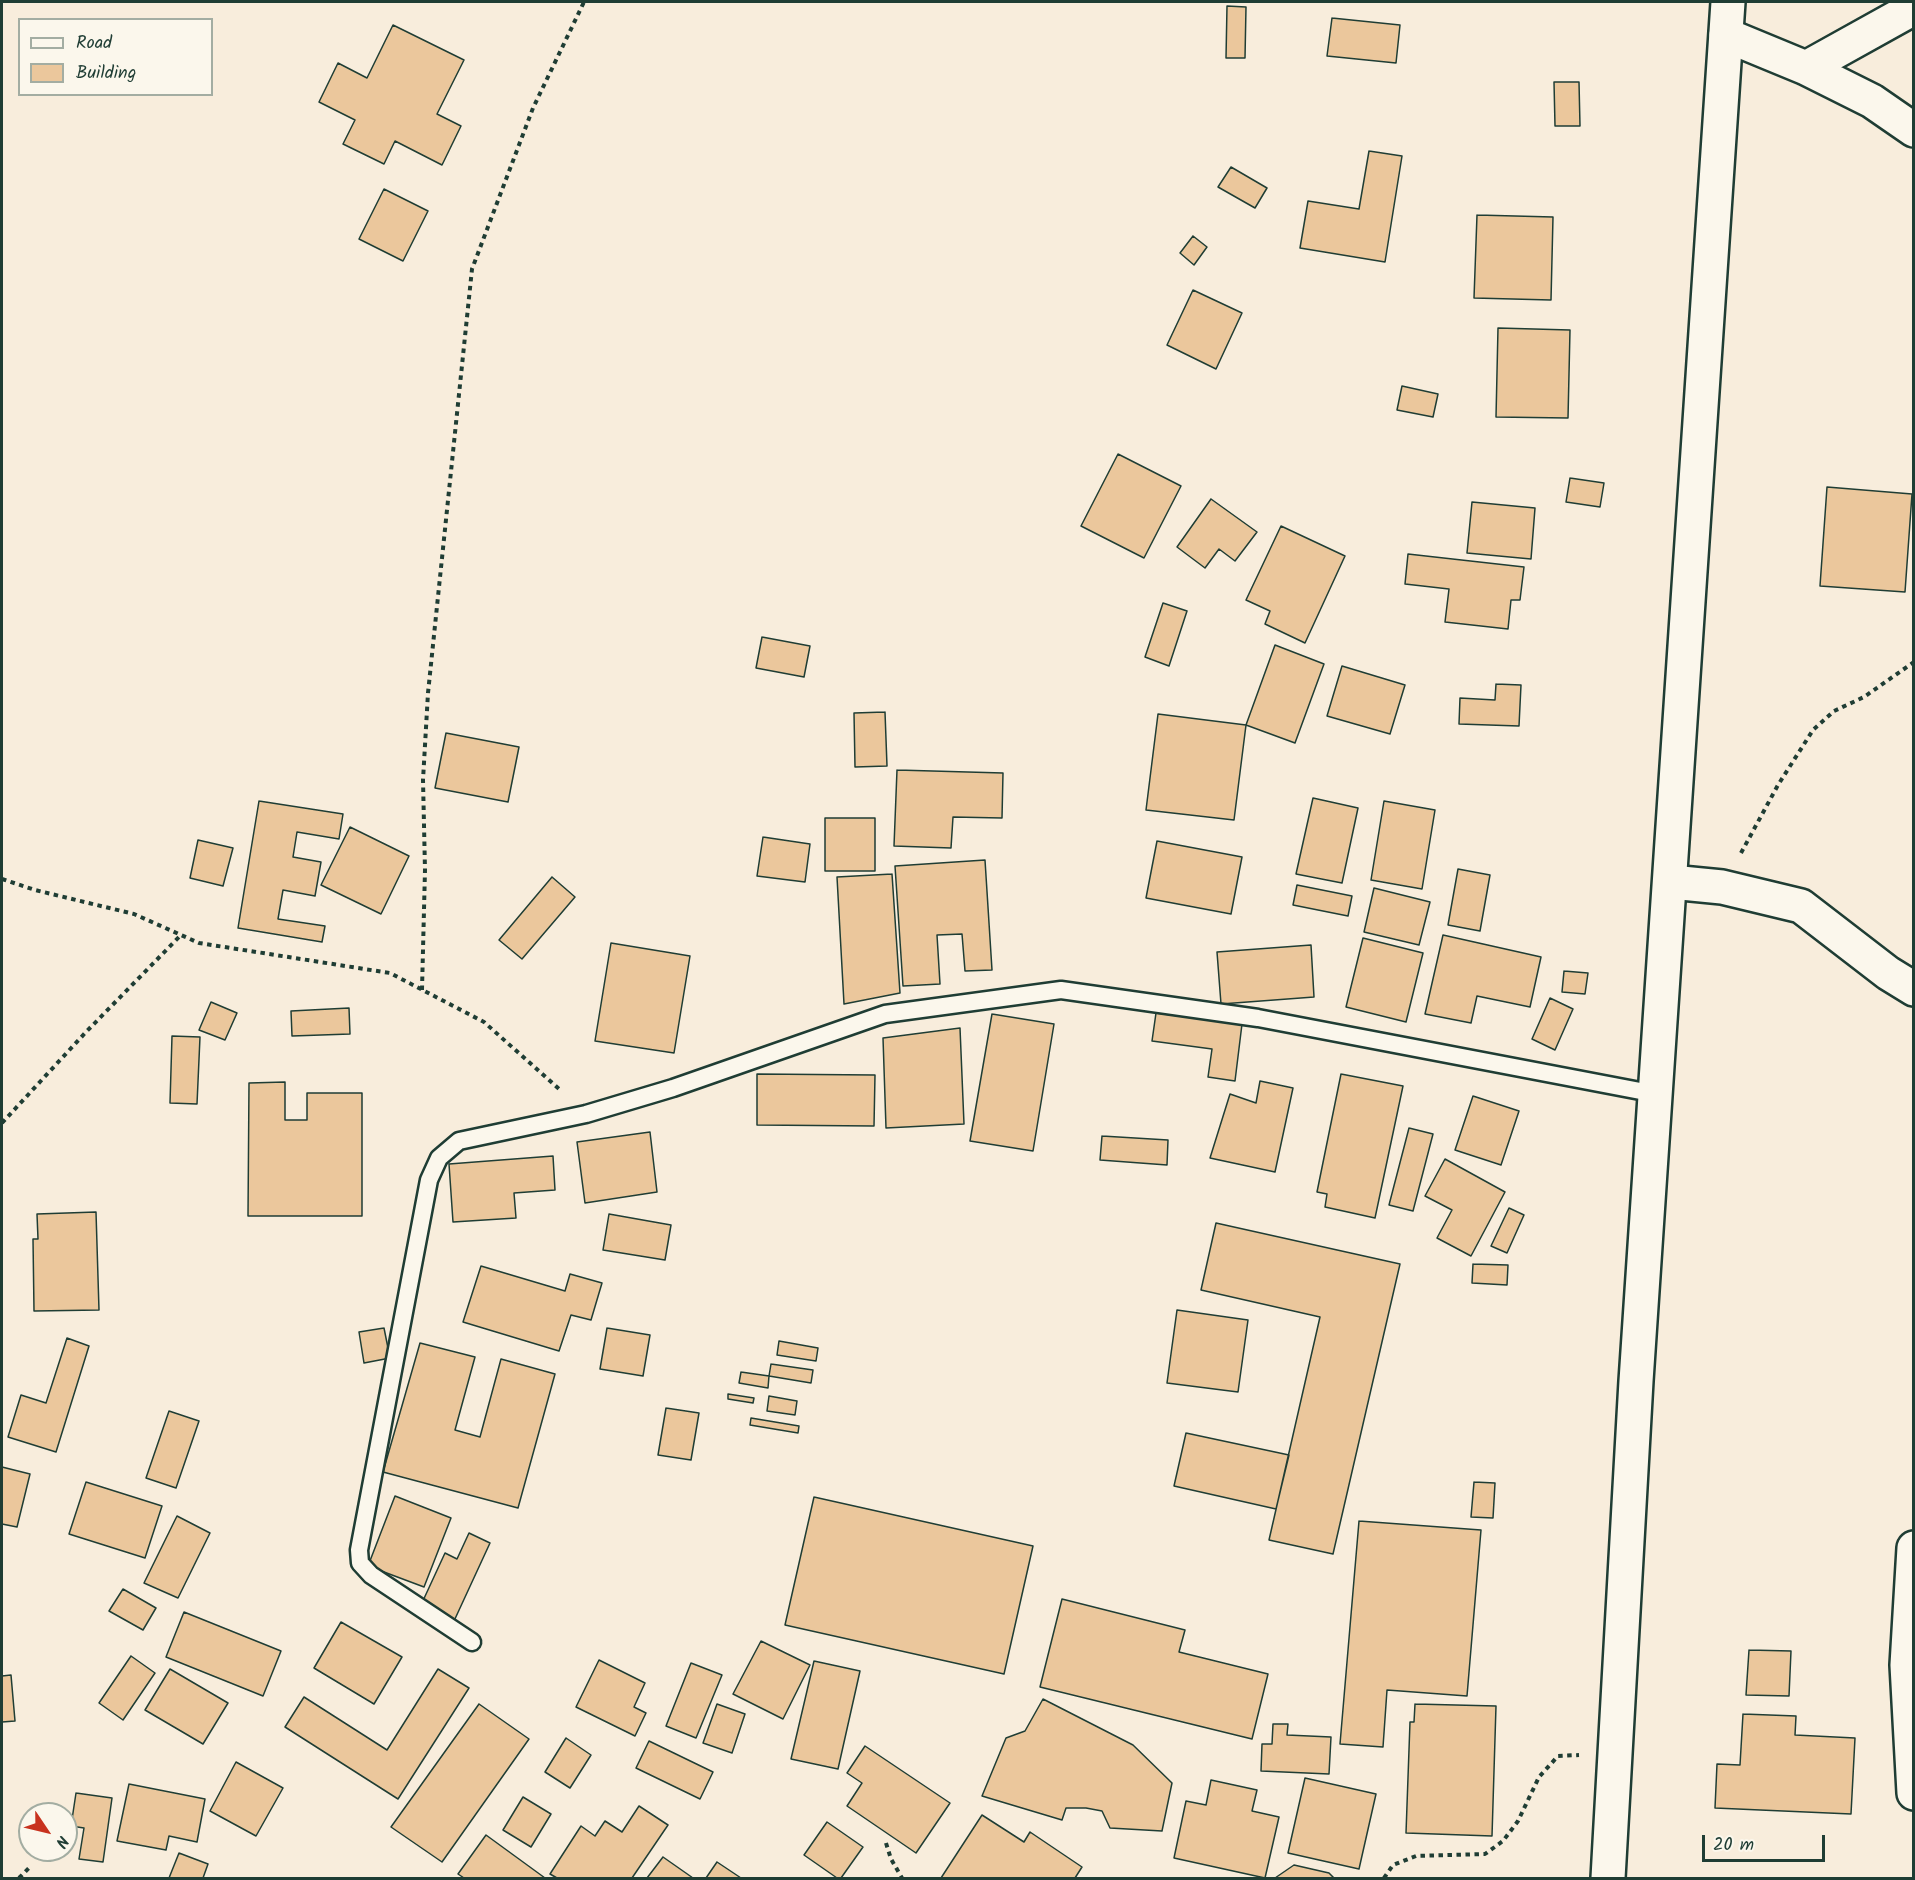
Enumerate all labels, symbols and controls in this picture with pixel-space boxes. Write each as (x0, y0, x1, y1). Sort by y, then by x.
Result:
legend (18, 18, 213, 96)
text: Road (76, 29, 112, 58)
text: Building (76, 59, 136, 88)
north arrow (18, 1802, 78, 1862)
scale bar (1705, 1823, 1828, 1861)
text: N (48, 1830, 75, 1853)
text: 20 m (1713, 1831, 1754, 1860)

